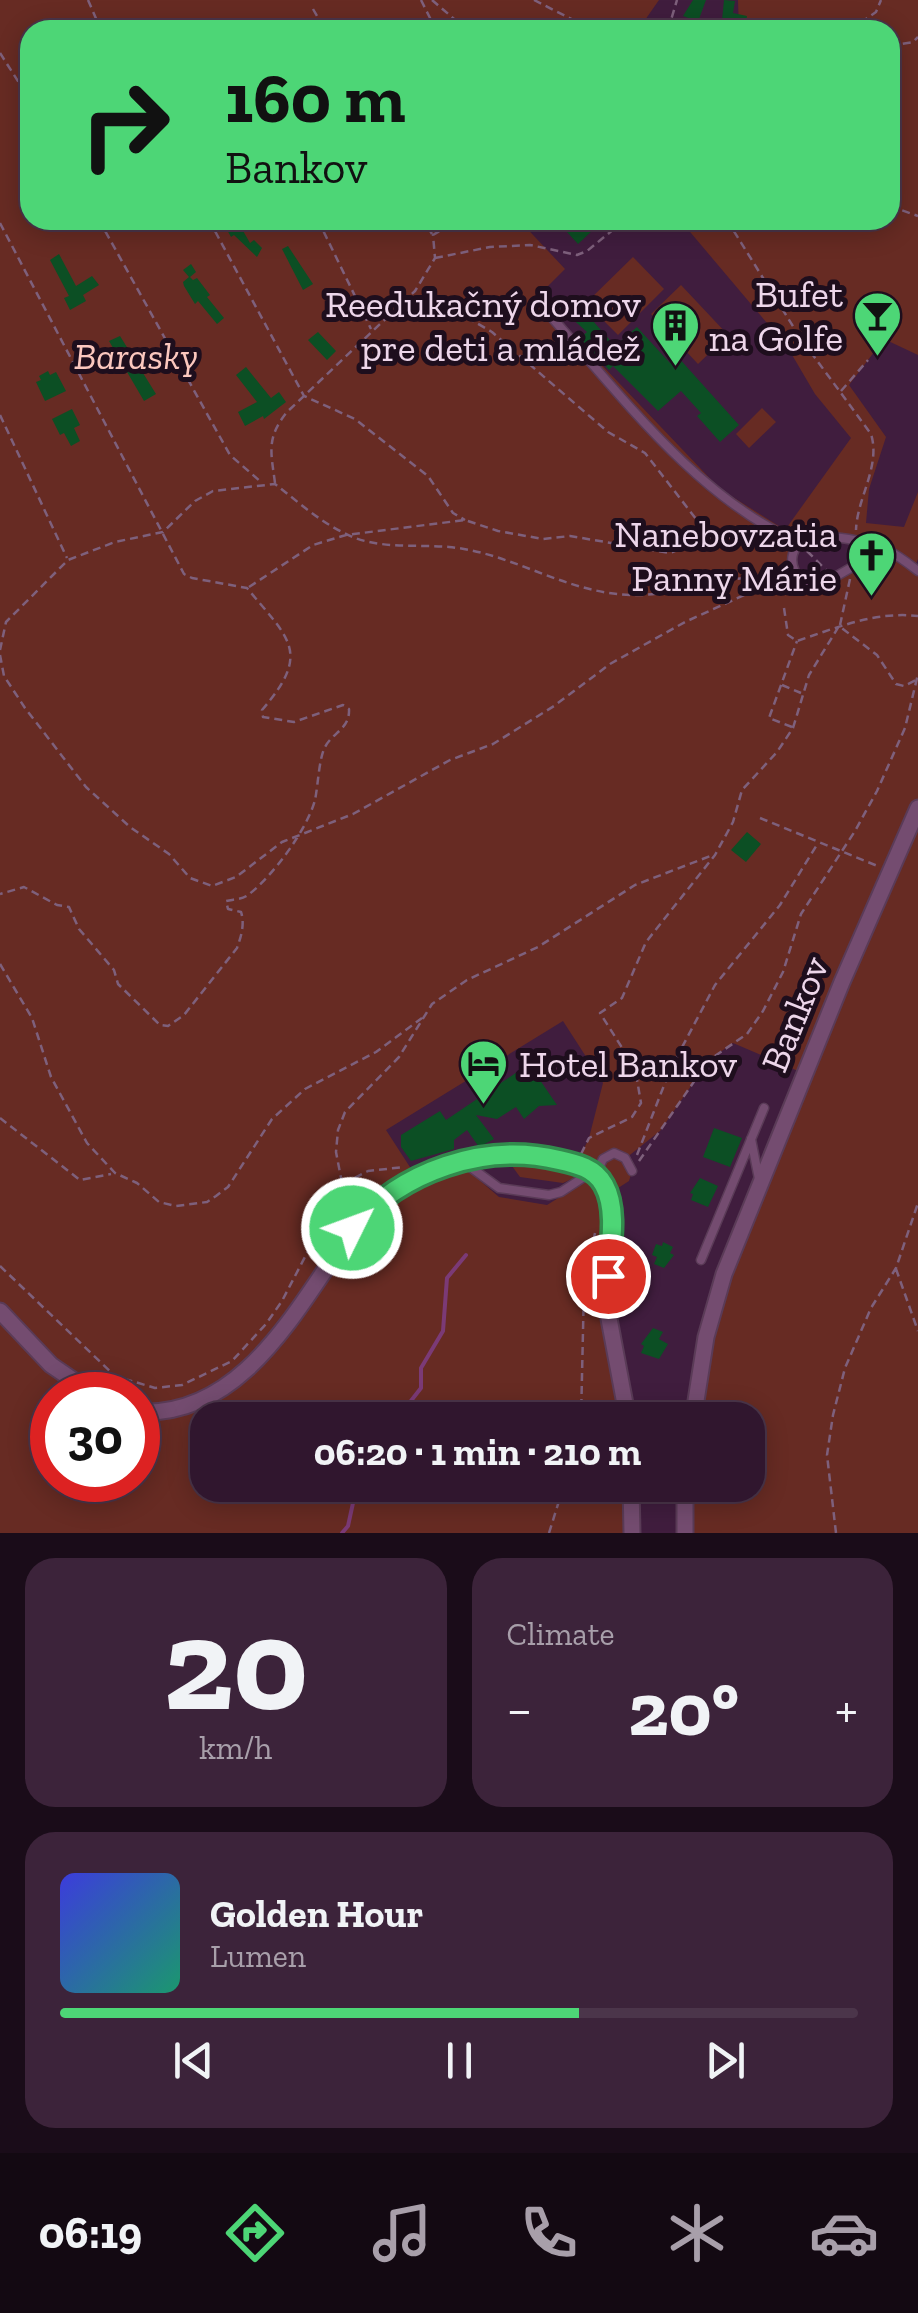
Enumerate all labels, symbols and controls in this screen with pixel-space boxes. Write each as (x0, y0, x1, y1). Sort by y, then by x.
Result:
text: 160 m (225, 56, 406, 140)
icon: right (60, 60, 190, 190)
text: Bankov (225, 141, 368, 195)
place label: Bufet na Golfe (709, 271, 843, 361)
place label: Reedukačný domov pre deti a mládež (325, 281, 641, 371)
bar icon: Bufet na Golfe (852, 290, 904, 358)
building icon: Reedukačný domov pre deti a mládež (650, 300, 702, 368)
park label: Barasky (74, 333, 198, 379)
place label: Nanebovzatia Panny Márie (614, 511, 837, 601)
church icon: Nanebovzatia Panny Márie (846, 530, 898, 598)
street label: Bankov (751, 950, 839, 1078)
hotel icon: Hotel Bankov (458, 1038, 510, 1106)
place label: Hotel Bankov (519, 1041, 737, 1087)
position arrow (300, 1176, 404, 1280)
pin (566, 1234, 651, 1319)
icon: arrive (581, 1249, 636, 1304)
speed limit sign: 30 (30, 1372, 160, 1502)
text: 06:20 · 1 min · 210 m (314, 1429, 641, 1475)
text: 20 (163, 1586, 308, 1742)
text: Climate (507, 1615, 615, 1653)
text: 20° (628, 1664, 739, 1754)
text: − (507, 1676, 532, 1742)
text: + (835, 1676, 858, 1742)
text: km/h (199, 1729, 272, 1767)
text: Golden Hour (210, 1891, 423, 1937)
text: Lumen (210, 1937, 306, 1975)
icon: previous (166, 2033, 221, 2088)
icon: pause (432, 2033, 487, 2088)
icon: next (698, 2033, 753, 2088)
icon: directions (220, 2198, 290, 2268)
icon: music (367, 2198, 437, 2268)
icon: phone (514, 2198, 584, 2268)
icon: climate (662, 2198, 732, 2268)
icon: car (809, 2198, 879, 2268)
text: 06:19 (39, 2206, 142, 2260)

